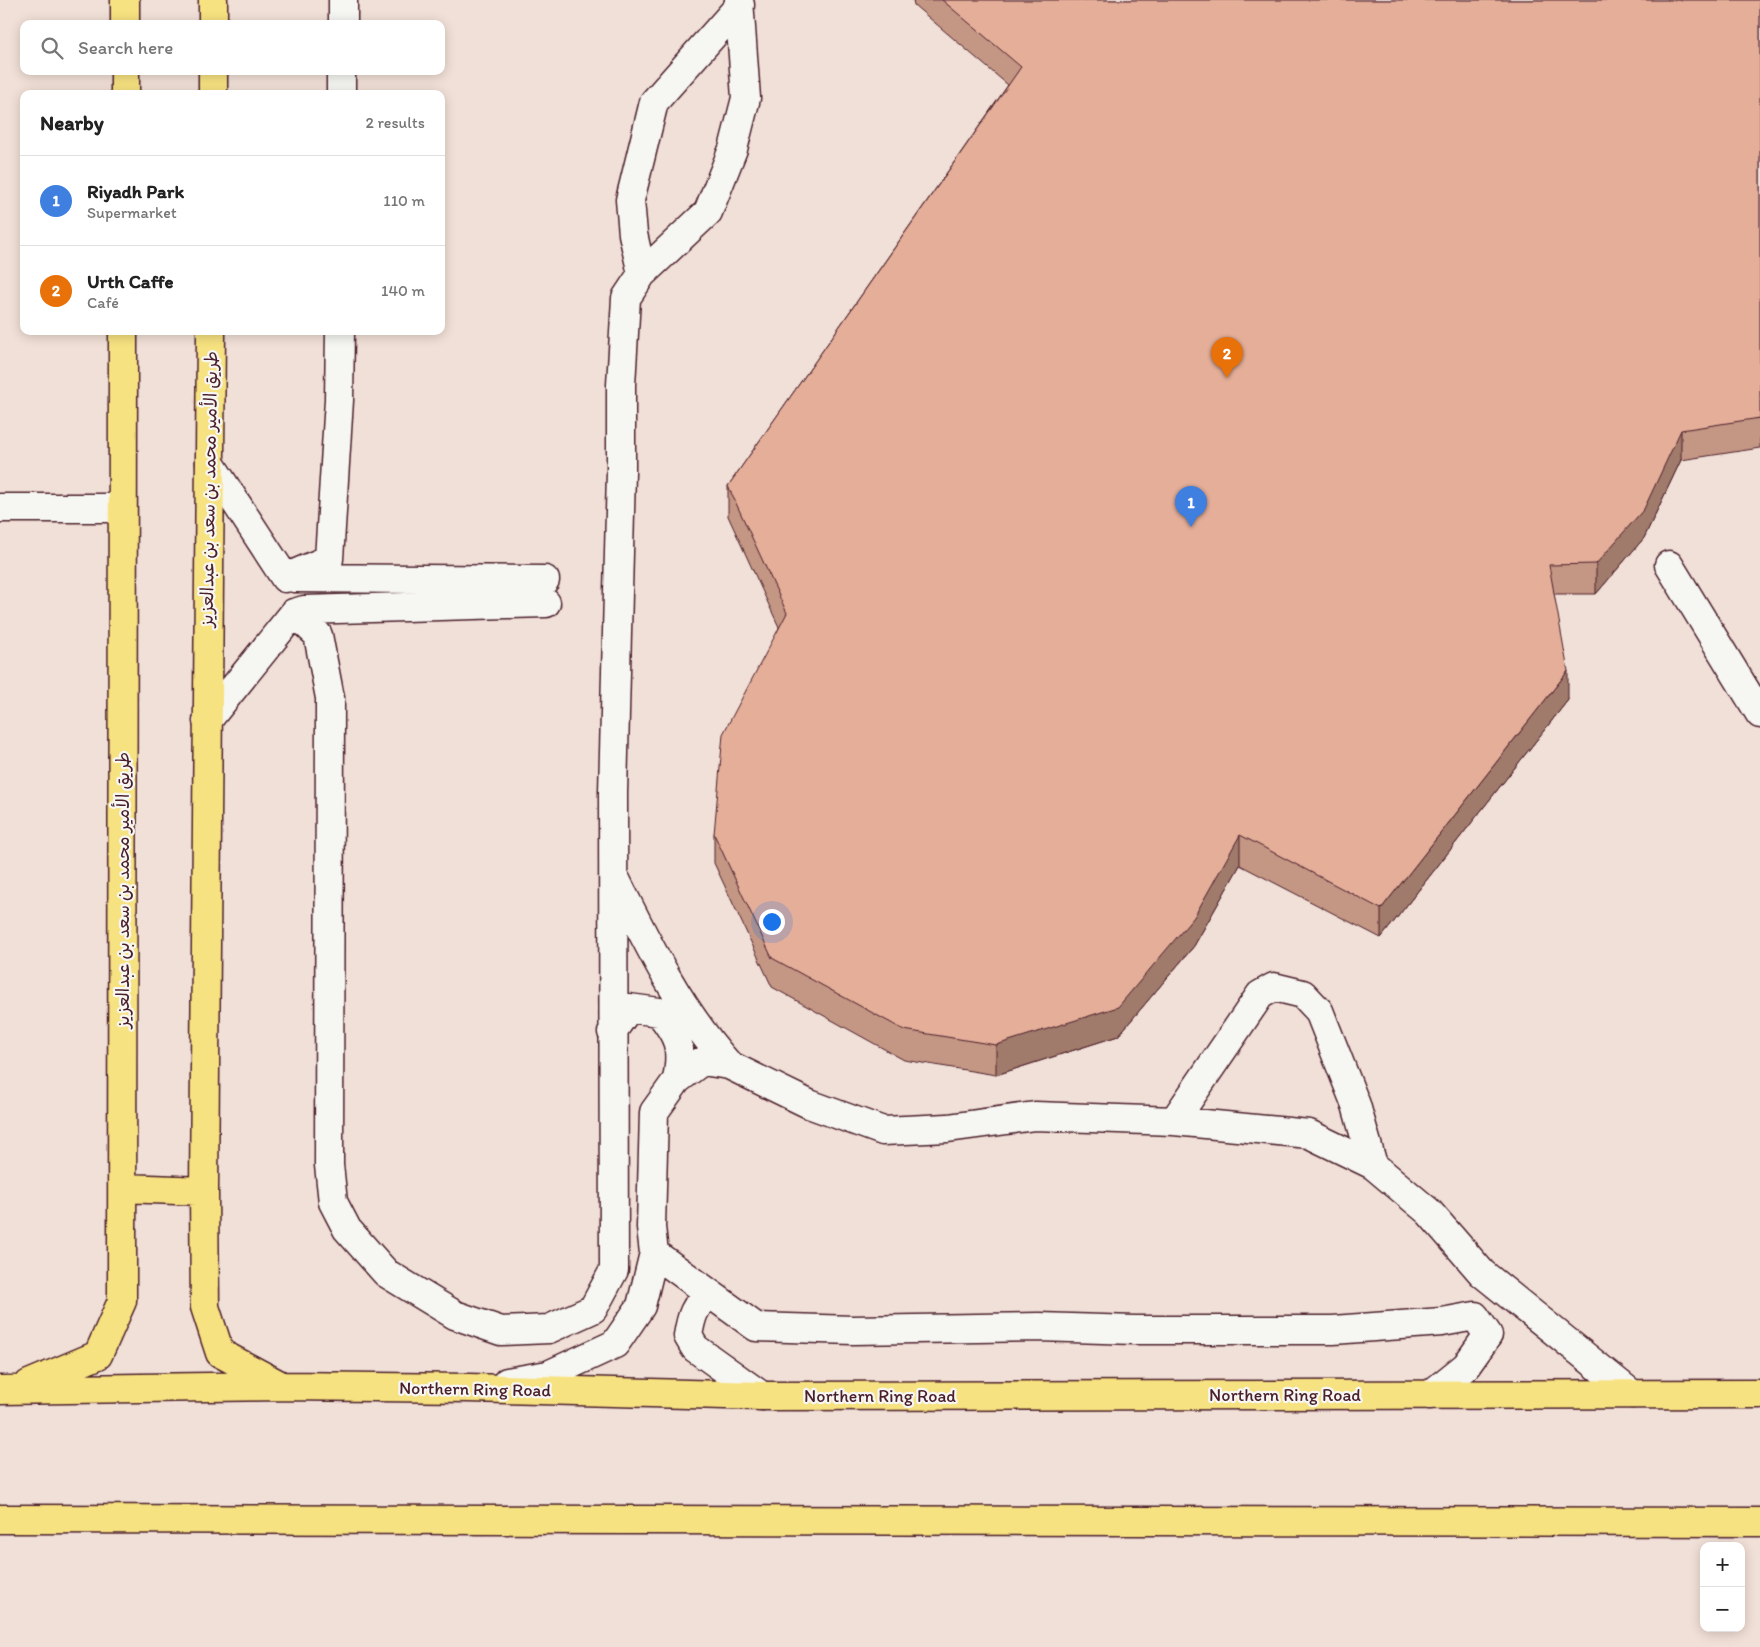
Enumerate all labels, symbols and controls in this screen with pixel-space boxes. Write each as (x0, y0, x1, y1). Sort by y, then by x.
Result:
search box (20, 20, 445, 75)
icon: search (38, 34, 66, 62)
text: Search here (78, 36, 173, 59)
text: Nearby (40, 110, 104, 135)
text: 2 results (365, 113, 425, 132)
text: Riyadh Park (87, 180, 184, 203)
text: 1 (52, 191, 60, 210)
text: 110 m (383, 191, 425, 210)
text: Supermarket (87, 203, 177, 222)
text: Urth Caffe (87, 270, 174, 293)
text: 2 (52, 281, 60, 300)
text: 140 m (381, 281, 425, 300)
text: Café (87, 293, 119, 312)
pin: 2 (1211, 337, 1243, 378)
street label: طريق الأمير محمد بن سعد بن عبدالعزيز (195, 351, 222, 629)
pin: 1 (1175, 486, 1207, 527)
street label: طريق الأمير محمد بن سعد بن عبدالعزيز (111, 752, 134, 1030)
your location (759, 909, 785, 935)
street label: Northern Ring Road (399, 1377, 552, 1401)
street label: Northern Ring Road (1209, 1384, 1361, 1406)
street label: Northern Ring Road (804, 1385, 956, 1407)
map controls (1700, 1542, 1745, 1632)
button: + (1700, 1542, 1745, 1587)
button: − (1700, 1587, 1745, 1632)

